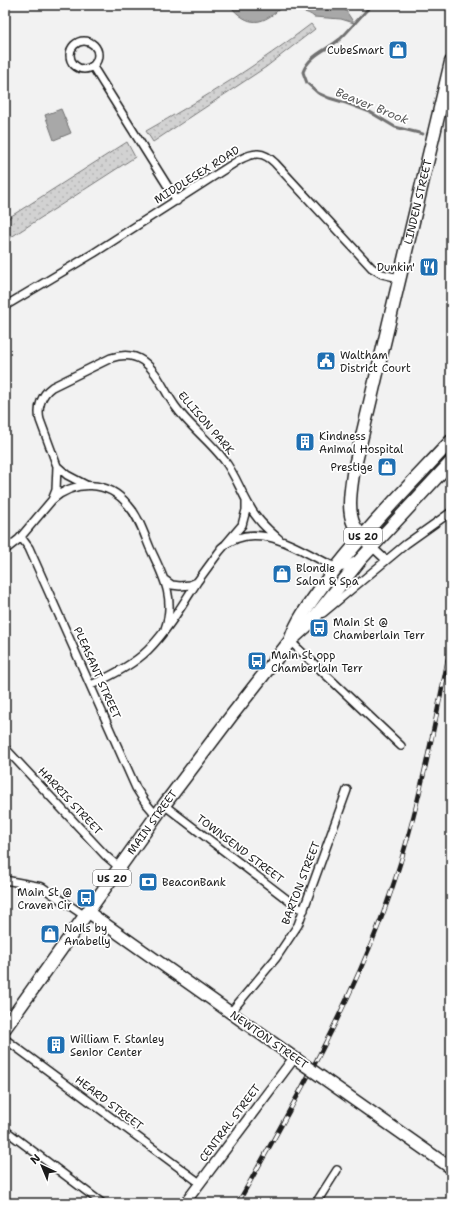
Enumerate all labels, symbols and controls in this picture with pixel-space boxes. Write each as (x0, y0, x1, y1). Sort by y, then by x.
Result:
shop icon: CubeSmart (387, 39, 409, 61)
place label: CubeSmart (327, 43, 384, 58)
water label: Beaver Brook (333, 84, 411, 128)
street label: MIDDLESEX ROAD (151, 143, 243, 207)
street label: LINDEN STREET (400, 158, 435, 246)
restaurant icon: Dunkin' (418, 256, 440, 278)
place label: Dunkin' (377, 260, 415, 275)
place label: Waltham District Court (340, 348, 411, 376)
public building icon: Waltham District Court (315, 350, 337, 372)
street label: ELLISON PARK (174, 388, 238, 458)
place label: Kindness Animal Hospital (319, 429, 404, 457)
building icon: Kindness Animal Hospital (294, 431, 316, 453)
shop icon: Prestige (376, 456, 398, 478)
place label: Prestige (330, 460, 373, 475)
road number: US 20 (344, 528, 382, 544)
place label: Blondie Salon & Spa (296, 561, 359, 589)
shop icon: Blondie Salon & Spa (271, 563, 293, 585)
place label: Main St @ Chamberlain Terr (333, 615, 425, 643)
bus stop icon: Main St @ Chamberlain Terr (308, 617, 330, 639)
street label: PLEASANT STREET (70, 625, 124, 722)
place label: Main St opp Chamberlain Terr (271, 648, 363, 676)
bus stop icon: Main St opp Chamberlain Terr (246, 650, 268, 672)
street label: HARRIS STREET (35, 764, 105, 838)
street label: MAIN STREET (123, 786, 181, 858)
street label: TOWNSEND STREET (193, 811, 287, 887)
street label: BARTON STREET (278, 839, 324, 927)
road number: US 20 (93, 870, 131, 886)
bank icon: BeaconBank (137, 871, 159, 893)
place label: BeaconBank (162, 875, 226, 890)
place label: Main St @ Craven Cir (17, 885, 72, 913)
bus stop icon: Main St @ Craven Cir (75, 887, 97, 909)
place label: Nails by Anabelly (64, 921, 111, 949)
shop icon: Nails by Anabelly (39, 923, 61, 945)
street label: NEWTON STREET (227, 1008, 311, 1073)
place label: William F. Stanley Senior Center (70, 1032, 164, 1060)
building icon: William F. Stanley Senior Center (45, 1034, 67, 1056)
street label: HEARD STREET (72, 1072, 146, 1134)
street label: CENTRAL STREET (196, 1081, 264, 1165)
north arrow (22, 1146, 62, 1186)
text: N (27, 1151, 44, 1168)

